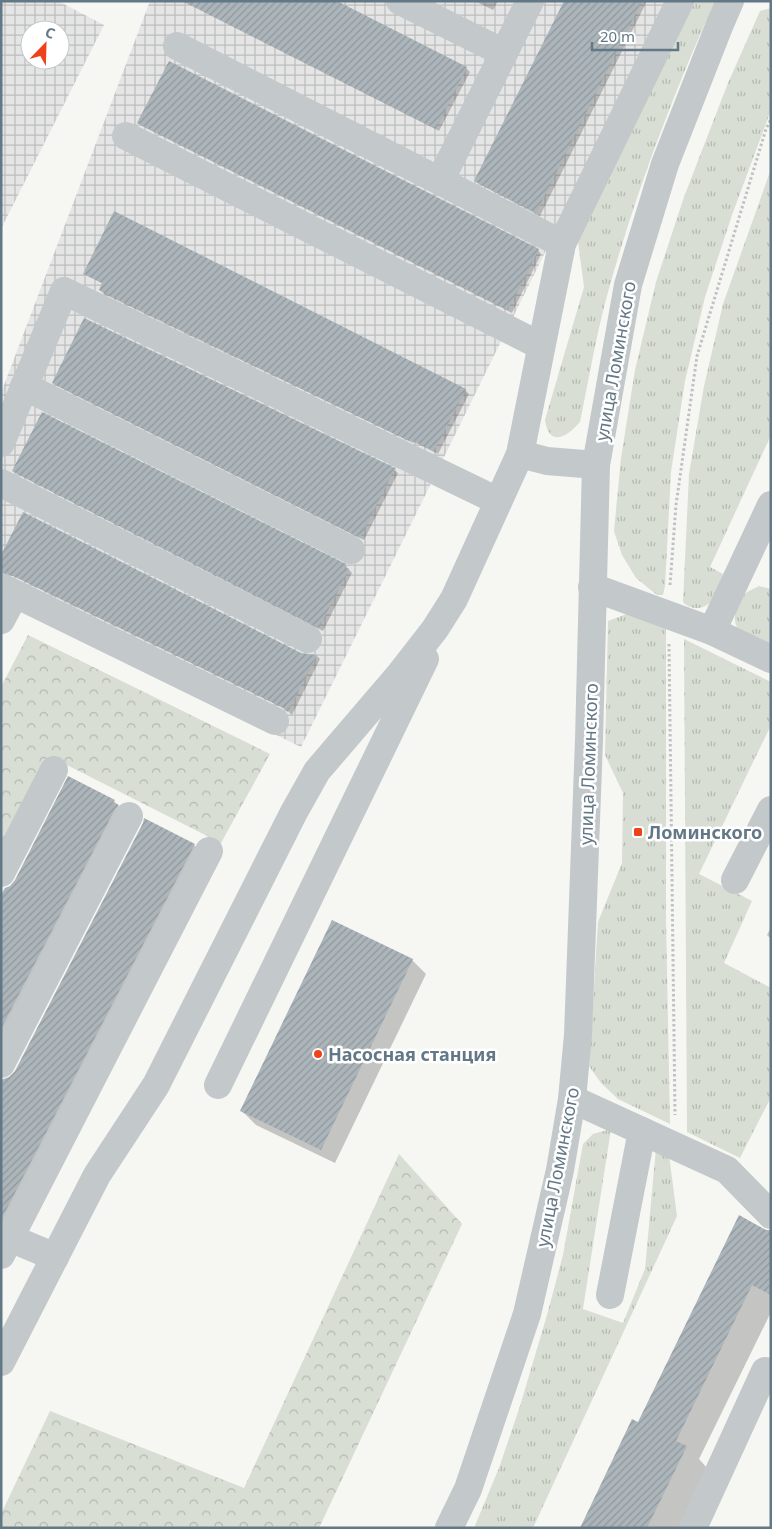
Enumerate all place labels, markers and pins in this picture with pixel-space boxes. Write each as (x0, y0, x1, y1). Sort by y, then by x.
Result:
place label: Ломинского (648, 820, 762, 844)
marker: Ломинского (632, 826, 644, 838)
place label: Насосная станция (328, 1042, 496, 1066)
marker: Насосная станция (312, 1048, 324, 1060)

